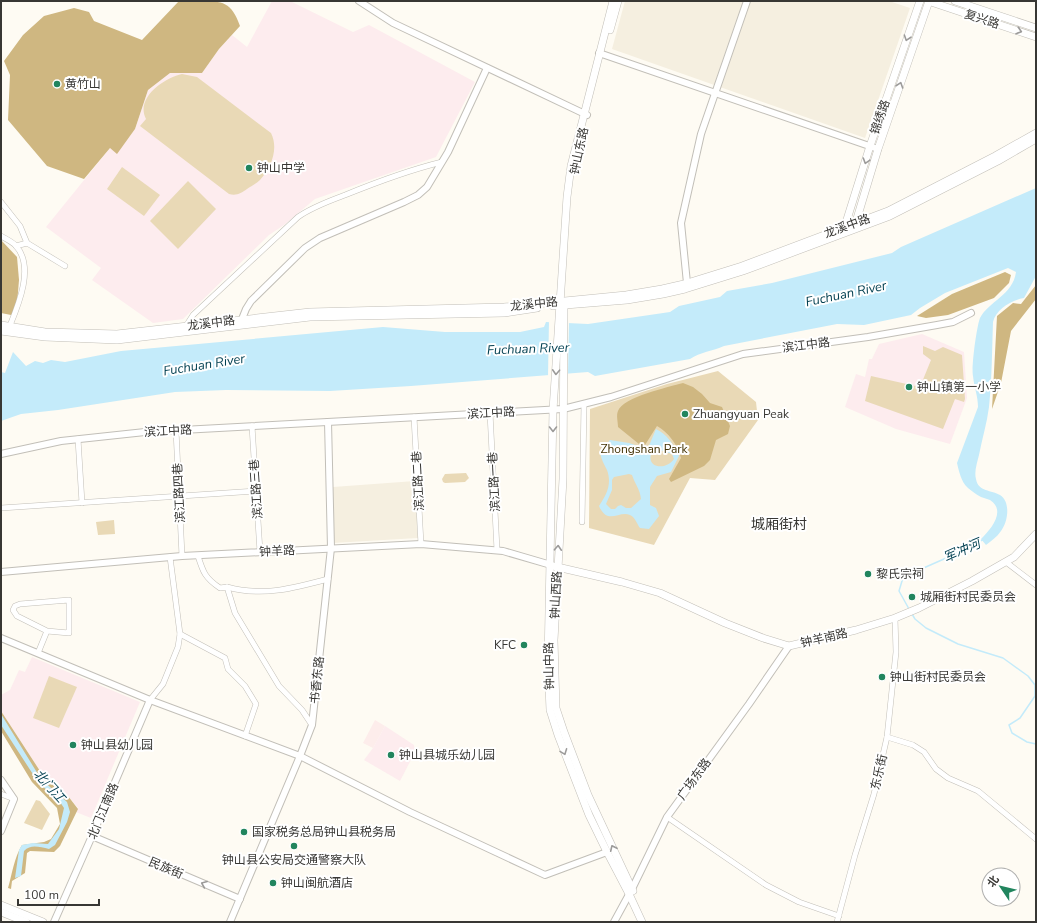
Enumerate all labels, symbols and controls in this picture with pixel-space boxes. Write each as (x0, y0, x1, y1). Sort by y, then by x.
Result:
street label: 复兴路 (962, 6, 1002, 32)
one-way arrow (1015, 26, 1022, 35)
one-way arrow (903, 34, 912, 41)
place label: 黄竹山 (65, 76, 101, 92)
marker: 黄竹山 (52, 79, 62, 89)
one-way arrow (895, 82, 904, 89)
street label: 锦绣路 (867, 97, 893, 137)
street label: 钟山东路 (566, 126, 592, 176)
one-way arrow (862, 157, 871, 164)
place label: 钟山中学 (257, 160, 305, 176)
marker: 钟山中学 (244, 163, 254, 173)
street label: 龙溪中路 (822, 210, 872, 242)
water label: Fuchuan River (804, 277, 889, 311)
street label: 龙溪中路 (509, 294, 559, 314)
street label: 龙溪中路 (186, 312, 236, 334)
street label: 滨江中路 (781, 334, 831, 356)
water label: Fuchuan River (486, 339, 570, 359)
water label: Fuchuan River (162, 350, 246, 380)
one-way arrow (551, 369, 560, 375)
place label: 钟山镇第一小学 (917, 379, 1001, 395)
marker: 钟山镇第一小学 (904, 382, 914, 392)
street label: 滨江中路 (467, 404, 515, 422)
place label: Zhuangyuan Peak (693, 406, 790, 422)
marker: Zhuangyuan Peak (680, 409, 690, 419)
street label: 滨江中路 (144, 422, 192, 440)
one-way arrow (549, 426, 557, 432)
park label: Zhongshan Park (600, 441, 689, 457)
street label: 滨江路二巷 (408, 451, 428, 511)
street label: 滨江路一巷 (484, 452, 504, 512)
street label: 滨江路三巷 (246, 459, 266, 519)
street label: 滨江路四巷 (169, 463, 189, 523)
district label: 城厢街村 (751, 515, 807, 534)
water label: 军冲河 (941, 534, 986, 567)
street label: 钟羊路 (259, 542, 295, 560)
one-way arrow (554, 545, 563, 551)
place label: 黎氏宗祠 (876, 566, 924, 582)
marker: 黎氏宗祠 (863, 569, 873, 579)
street label: 钟山西路 (547, 571, 565, 619)
place label: 城厢街村民委员会 (920, 589, 1016, 605)
marker: 城厢街村民委员会 (907, 592, 917, 602)
street label: 钟羊南路 (799, 625, 849, 651)
place label: KFC (494, 637, 516, 653)
marker: KFC (519, 640, 529, 650)
street label: 钟山中路 (541, 642, 557, 690)
street label: 书香东路 (307, 655, 327, 705)
place label: 钟山街村民委员会 (890, 669, 986, 685)
marker: 钟山街村民委员会 (877, 672, 887, 682)
place label: 钟山县幼儿园 (81, 737, 153, 753)
marker: 钟山县幼儿园 (68, 740, 78, 750)
place label: 钟山县城乐幼儿园 (399, 747, 495, 763)
one-way arrow (560, 749, 568, 756)
marker: 钟山县城乐幼儿园 (386, 750, 396, 760)
street label: 东乐街 (867, 753, 891, 791)
street label: 广场东路 (673, 755, 715, 803)
water label: 北门江 (29, 765, 70, 808)
street label: 北门江南路 (84, 780, 122, 842)
place label: 国家税务总局钟山县税务局 (252, 824, 396, 840)
marker: 国家税务总局钟山县税务局 (239, 827, 249, 837)
marker: 钟山县公安局交通警察大队 (289, 841, 299, 851)
one-way arrow (610, 845, 618, 853)
place label: 钟山县公安局交通警察大队 (222, 852, 366, 868)
street label: 民族街 (146, 854, 186, 882)
north arrow (981, 867, 1021, 907)
text: 北 (984, 873, 1003, 890)
place label: 钟山闽航酒店 (281, 875, 353, 891)
marker: 钟山闽航酒店 (268, 878, 278, 888)
one-way arrow (201, 880, 208, 888)
scale bar (18, 881, 99, 907)
text: 100 m (24, 887, 59, 903)

